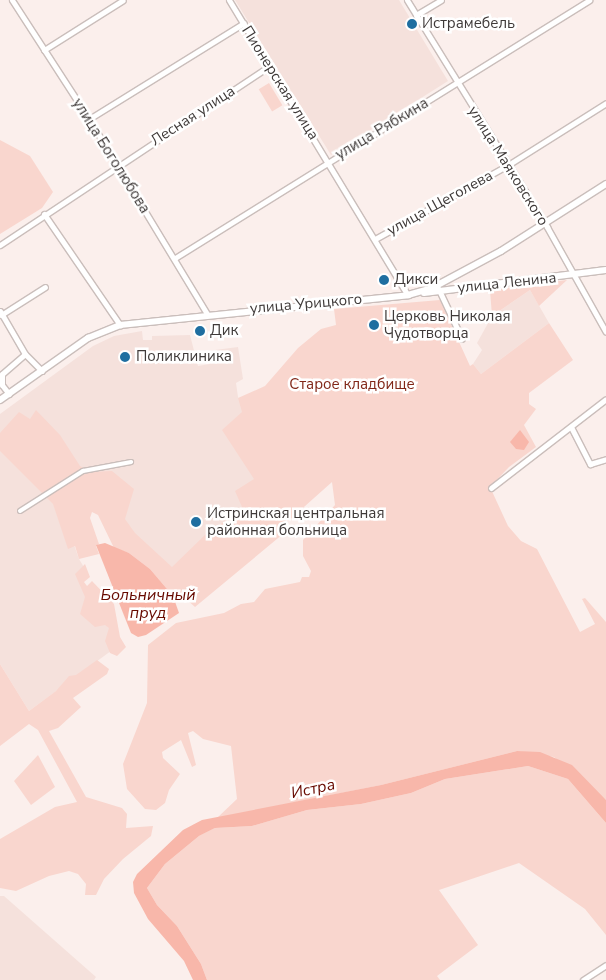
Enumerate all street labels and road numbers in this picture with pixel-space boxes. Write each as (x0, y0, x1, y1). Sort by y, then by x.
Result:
street label: Пионерская улица (238, 23, 322, 143)
street label: Лесная улица (147, 82, 239, 150)
street label: улица Рябкина (332, 94, 432, 164)
street label: улица Боголюбова (68, 95, 154, 217)
street label: улица Маяковского (464, 103, 552, 229)
street label: улица Щеголева (384, 167, 496, 239)
street label: улица Ленина (457, 269, 557, 297)
street label: улица Урицкого (249, 290, 363, 318)

